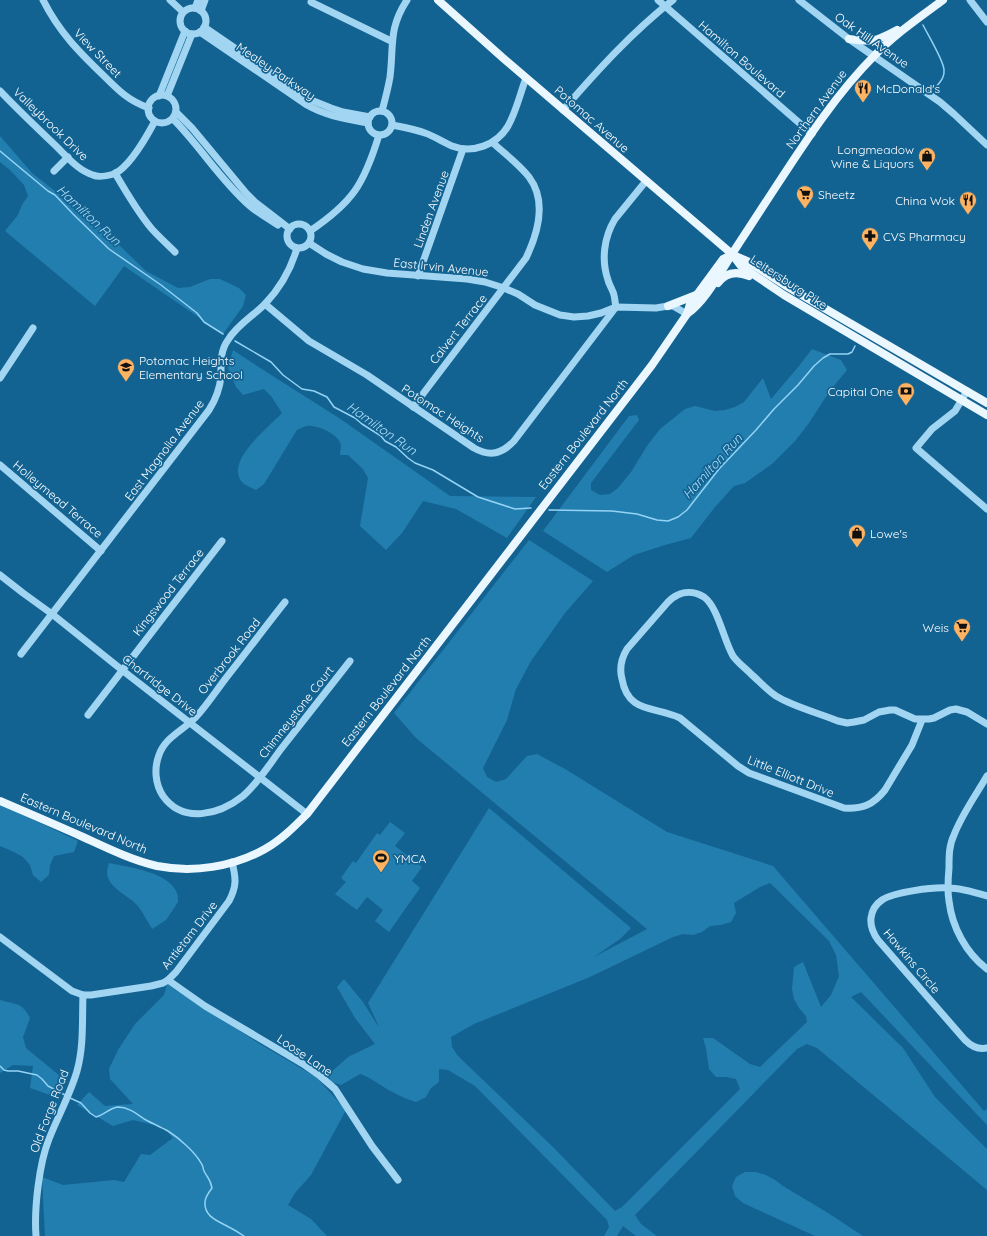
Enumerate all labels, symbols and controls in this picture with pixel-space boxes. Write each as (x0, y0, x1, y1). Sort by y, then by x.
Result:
street label: Oak Hill Avenue (832, 9, 912, 71)
street label: Hamilton Boulevard (696, 17, 788, 101)
street label: View Street (71, 25, 125, 81)
street label: Mealey Parkway (234, 39, 318, 103)
street label: Northern Avenue (782, 66, 850, 151)
restaurant icon: McDonald's (853, 78, 873, 103)
place label: McDonald's (876, 81, 941, 96)
street label: Potomac Avenue (551, 82, 633, 156)
street label: Valleybrook Drive (10, 84, 92, 164)
place label: Longmeadow Wine & Liquors (831, 142, 914, 171)
shop icon: Longmeadow Wine & Liquors (917, 146, 937, 171)
street label: Linden Avenue (410, 168, 452, 250)
water label: Hamilton Run (54, 181, 125, 249)
supermarket icon: Sheetz (795, 184, 815, 209)
place label: Sheetz (818, 187, 855, 202)
restaurant icon: China Wok (958, 190, 978, 215)
place label: China Wok (895, 193, 955, 208)
pharmacy icon: CVS Pharmacy (860, 226, 880, 251)
place label: CVS Pharmacy (883, 229, 966, 244)
street label: Leitersburg Pike (748, 252, 830, 313)
street label: East Irvin Avenue (393, 255, 489, 279)
street label: Calvert Terrace (426, 291, 490, 367)
place label: Potomac Heights Elementary School (139, 353, 243, 382)
school or university icon: Potomac Heights Elementary School (116, 357, 136, 382)
street label: Eastern Boulevard North (535, 376, 631, 492)
street label: Potomac Heights (399, 381, 487, 445)
bank icon: Capital One (896, 381, 916, 406)
place label: Capital One (828, 384, 893, 399)
street label: East Magnolia Avenue (121, 396, 207, 504)
water label: Hamilton Run (344, 398, 420, 458)
water label: Hamilton Run (679, 430, 746, 502)
street label: Holleymead Terrace (10, 457, 106, 541)
shop icon: Lowe's (847, 523, 867, 548)
place label: Lowe's (870, 526, 908, 541)
street label: Kingswood Terrace (129, 545, 207, 639)
street label: Overbrook Road (195, 615, 263, 697)
supermarket icon: Weis (952, 617, 972, 642)
place label: Weis (923, 620, 949, 635)
street label: Eastern Boulevard North (338, 633, 434, 749)
street label: Chartridge Drive (119, 651, 201, 719)
street label: Chimneystone Court (255, 663, 337, 761)
street label: Little Elliott Drive (745, 752, 837, 800)
street label: Eastern Boulevard North (18, 789, 150, 857)
sports icon: YMCA (371, 848, 391, 873)
place label: YMCA (394, 851, 426, 866)
street label: Antietam Drive (158, 898, 220, 972)
street label: Hawkins Circle (881, 926, 944, 997)
street label: Loose Lane (274, 1031, 336, 1079)
street label: Old Forge Road (26, 1067, 72, 1155)

